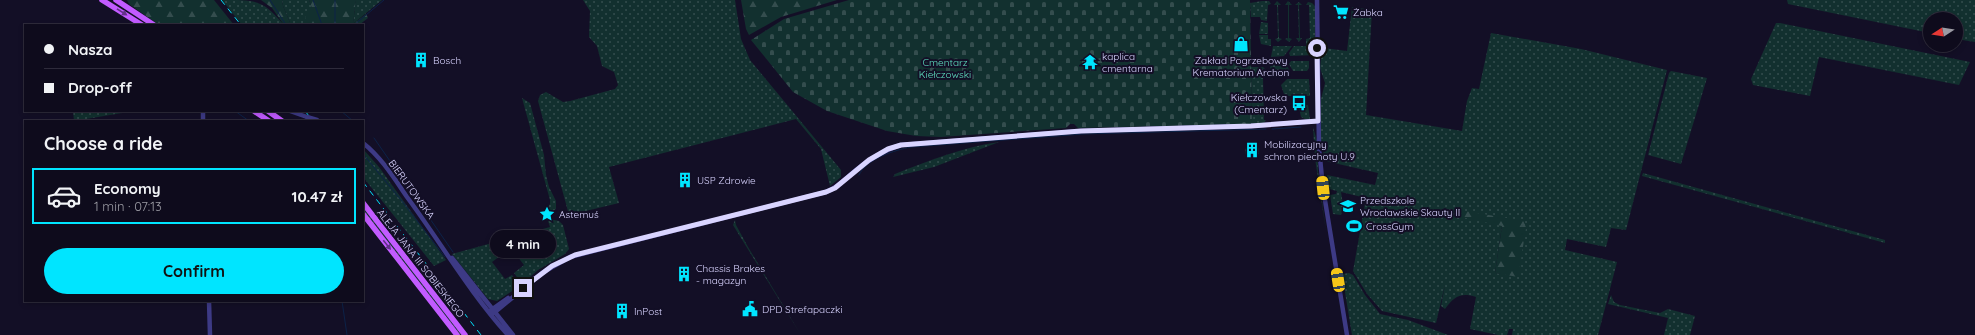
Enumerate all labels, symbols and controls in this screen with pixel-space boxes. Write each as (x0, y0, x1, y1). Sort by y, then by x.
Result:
supermarket icon: Żabka (1332, 3, 1350, 21)
place label: Żabka (1353, 6, 1383, 19)
one-way arrow (116, 9, 128, 16)
north arrow (1923, 12, 1963, 52)
map controls (1923, 12, 1963, 52)
shop icon: Zakład Pogrzebowy Krematorium Archon (1232, 35, 1250, 53)
route start (1308, 39, 1326, 57)
text: Nasza (68, 40, 112, 59)
place label: kaplica cmentarna (1102, 50, 1153, 75)
building icon: Bosch (412, 51, 430, 69)
temple icon: kaplica cmentarna (1081, 53, 1099, 71)
place label: Bosch (433, 54, 461, 67)
place label: Zakład Pogrzebowy Krematorium Archon (1193, 54, 1289, 79)
park label: Cmentarz Kiełczowski (919, 56, 971, 81)
text: Drop-off (68, 78, 132, 97)
place label: Kiełczowska (Cmentarz) (1231, 91, 1287, 116)
bus stop icon: Kiełczowska (Cmentarz) (1290, 94, 1308, 112)
text: Choose a ride (44, 132, 163, 155)
place label: Mobilizacyjny schron piechoty U.9 (1264, 138, 1355, 163)
building icon: Mobilizacyjny schron piechoty U.9 (1243, 141, 1261, 159)
street label: BIERUTOWSKA (386, 157, 438, 222)
building icon: USP Zdrowie (676, 171, 694, 189)
place label: USP Zdrowie (697, 174, 756, 187)
car (1316, 175, 1330, 201)
icon: car (46, 178, 82, 214)
text: Economy (94, 179, 161, 198)
text: 10.47 zł (292, 187, 342, 206)
place label: Przedszkole Wrocławskie Skauty II (1360, 194, 1460, 219)
school or university icon: Przedszkole Wrocławskie Skauty II (1339, 197, 1357, 215)
text: 1 min · 07:13 (94, 198, 162, 214)
place icon: Astemuś (538, 205, 556, 223)
street label: ALEJA JANA III SOBIESKIEGO (374, 206, 467, 320)
place label: Astemuś (559, 208, 599, 221)
sports icon: CrossGym (1345, 217, 1363, 235)
place label: CrossGym (1366, 220, 1413, 233)
callout: 4 min (490, 230, 556, 258)
text: 4 min (506, 236, 540, 252)
one-way arrow (383, 239, 391, 250)
button: Confirm (44, 248, 344, 294)
place label: Chassis Brakes - magazyn (696, 262, 765, 287)
building icon: Chassis Brakes - magazyn (675, 265, 693, 283)
car (1330, 267, 1346, 293)
route end (514, 279, 532, 297)
public building icon: DPD Strefapaczki (741, 300, 759, 318)
building icon: InPost (613, 302, 631, 320)
place label: DPD Strefapaczki (762, 303, 843, 316)
place label: InPost (634, 305, 663, 318)

